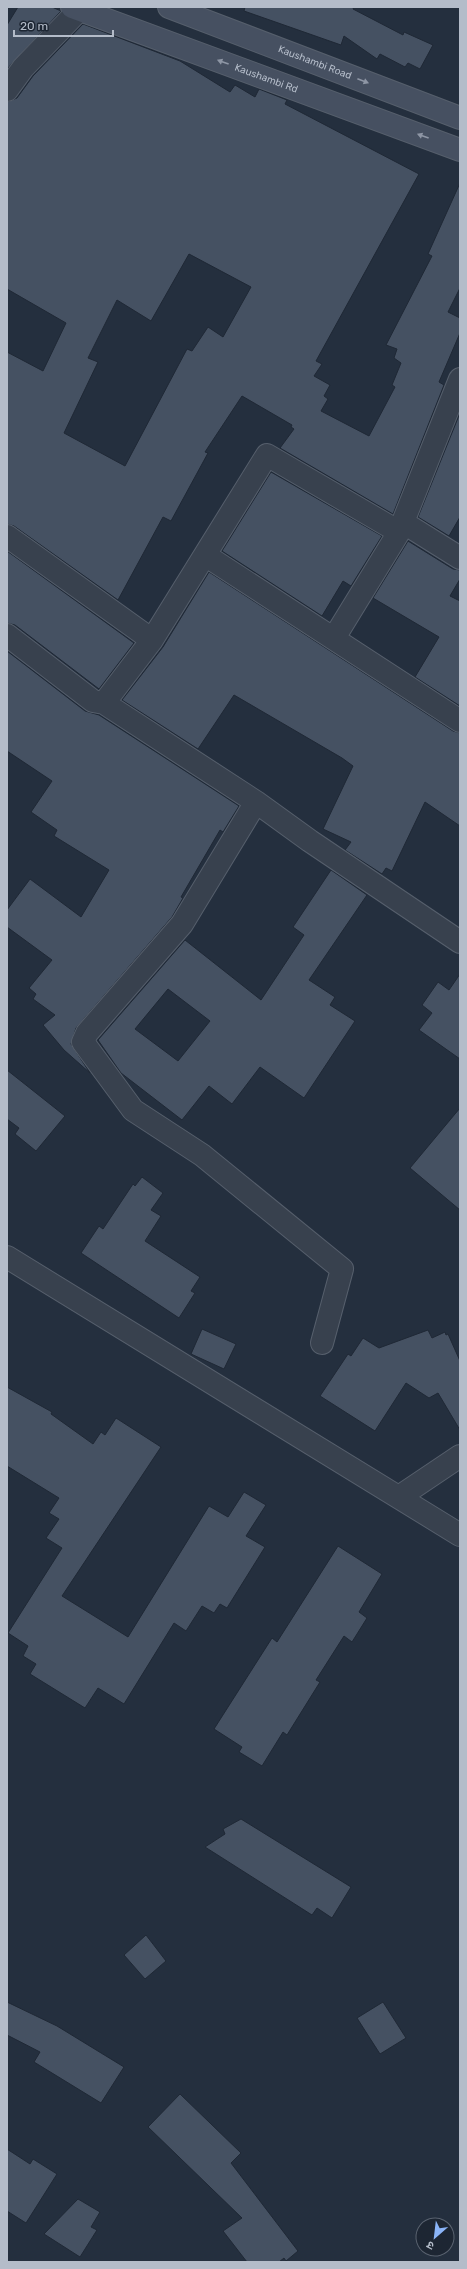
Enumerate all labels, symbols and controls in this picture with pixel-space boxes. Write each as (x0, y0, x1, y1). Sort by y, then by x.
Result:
scale bar (14, 12, 113, 38)
text: 20 m (20, 19, 48, 33)
street label: Kaushambi Road (276, 43, 353, 82)
one-way arrow (216, 59, 228, 65)
street label: Kaushambi Rd (233, 61, 300, 96)
one-way arrow (357, 79, 369, 85)
one-way arrow (417, 133, 429, 139)
north arrow (415, 2217, 455, 2257)
text: उ (424, 2238, 436, 2253)

